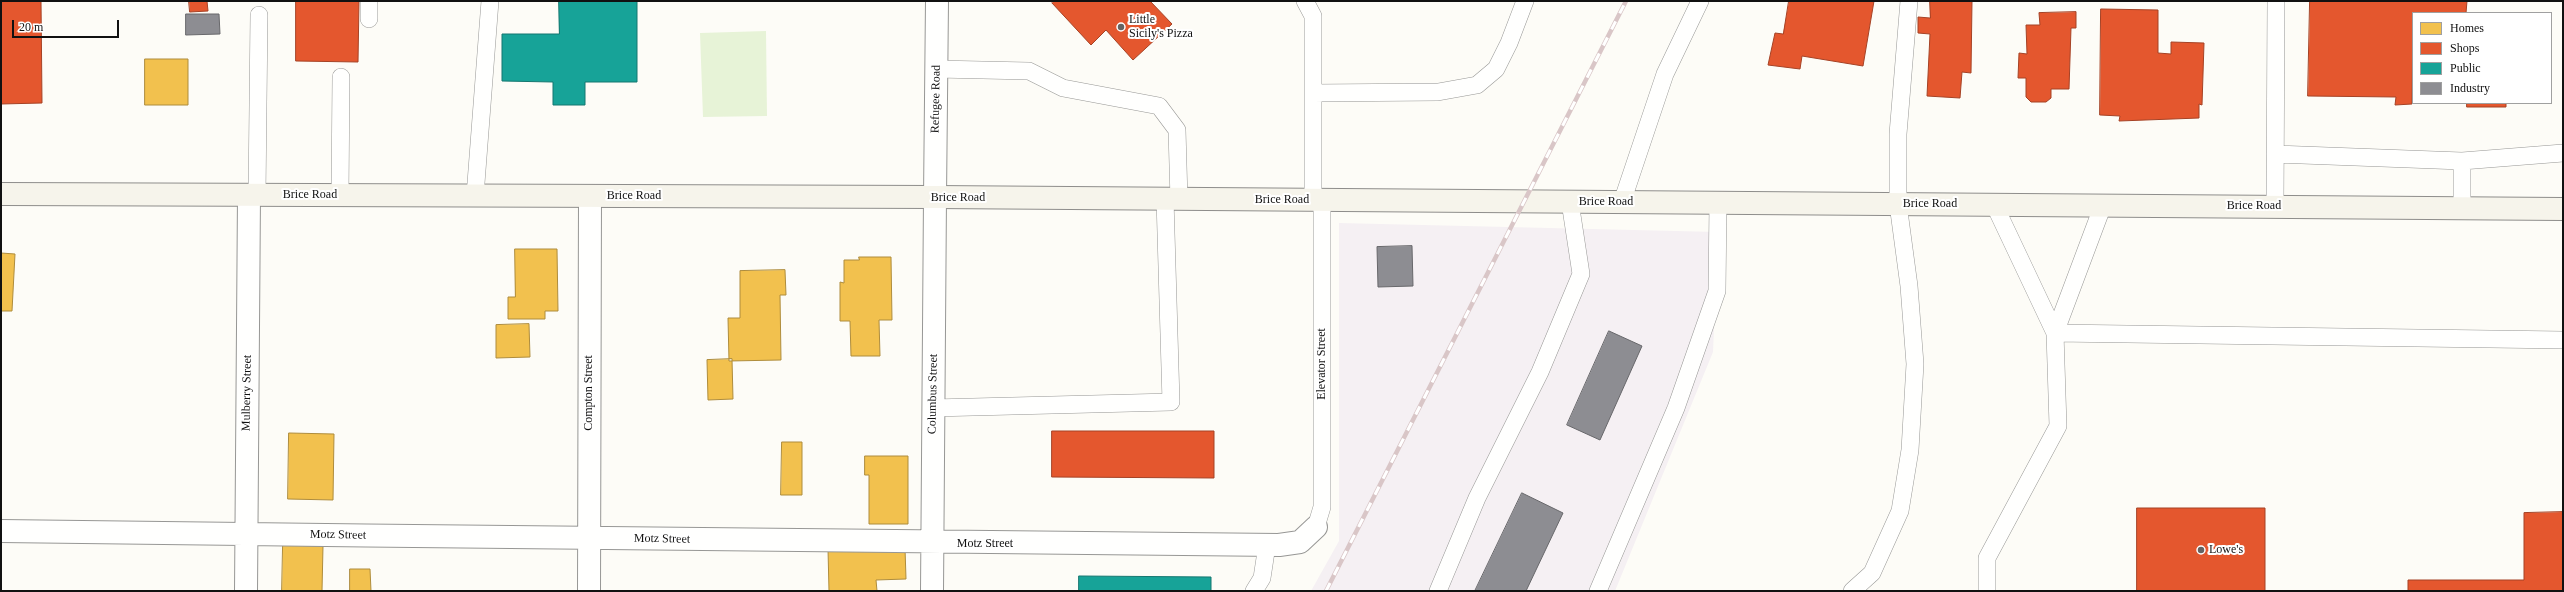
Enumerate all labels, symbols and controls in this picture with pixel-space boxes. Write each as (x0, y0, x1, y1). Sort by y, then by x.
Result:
scale bar (14, 12, 121, 38)
legend (2412, 12, 2552, 104)
place label: Little Sicily's Pizza (1129, 13, 1193, 41)
text: 20 m (19, 20, 43, 34)
text: Homes (2450, 21, 2484, 35)
marker: Little Sicily's Pizza (1116, 22, 1126, 32)
text: Shops (2450, 41, 2479, 55)
text: Public (2450, 61, 2481, 75)
street label: Refugee Road (928, 65, 944, 133)
text: Industry (2450, 81, 2490, 95)
street label: Brice Road (283, 188, 337, 202)
street label: Brice Road (607, 189, 661, 203)
street label: Brice Road (931, 191, 985, 205)
street label: Brice Road (1255, 193, 1309, 207)
street label: Brice Road (1579, 195, 1633, 209)
street label: Brice Road (1903, 197, 1957, 211)
street label: Brice Road (2227, 199, 2281, 213)
street label: Elevator Street (1315, 328, 1329, 400)
street label: Columbus Street (925, 354, 941, 434)
street label: Mulberry Street (239, 355, 255, 431)
street label: Compton Street (582, 355, 596, 431)
street label: Motz Street (310, 527, 366, 543)
street label: Motz Street (634, 531, 690, 547)
street label: Motz Street (957, 537, 1013, 551)
place label: Lowe's (2209, 543, 2243, 557)
marker: Lowe's (2196, 545, 2206, 555)

